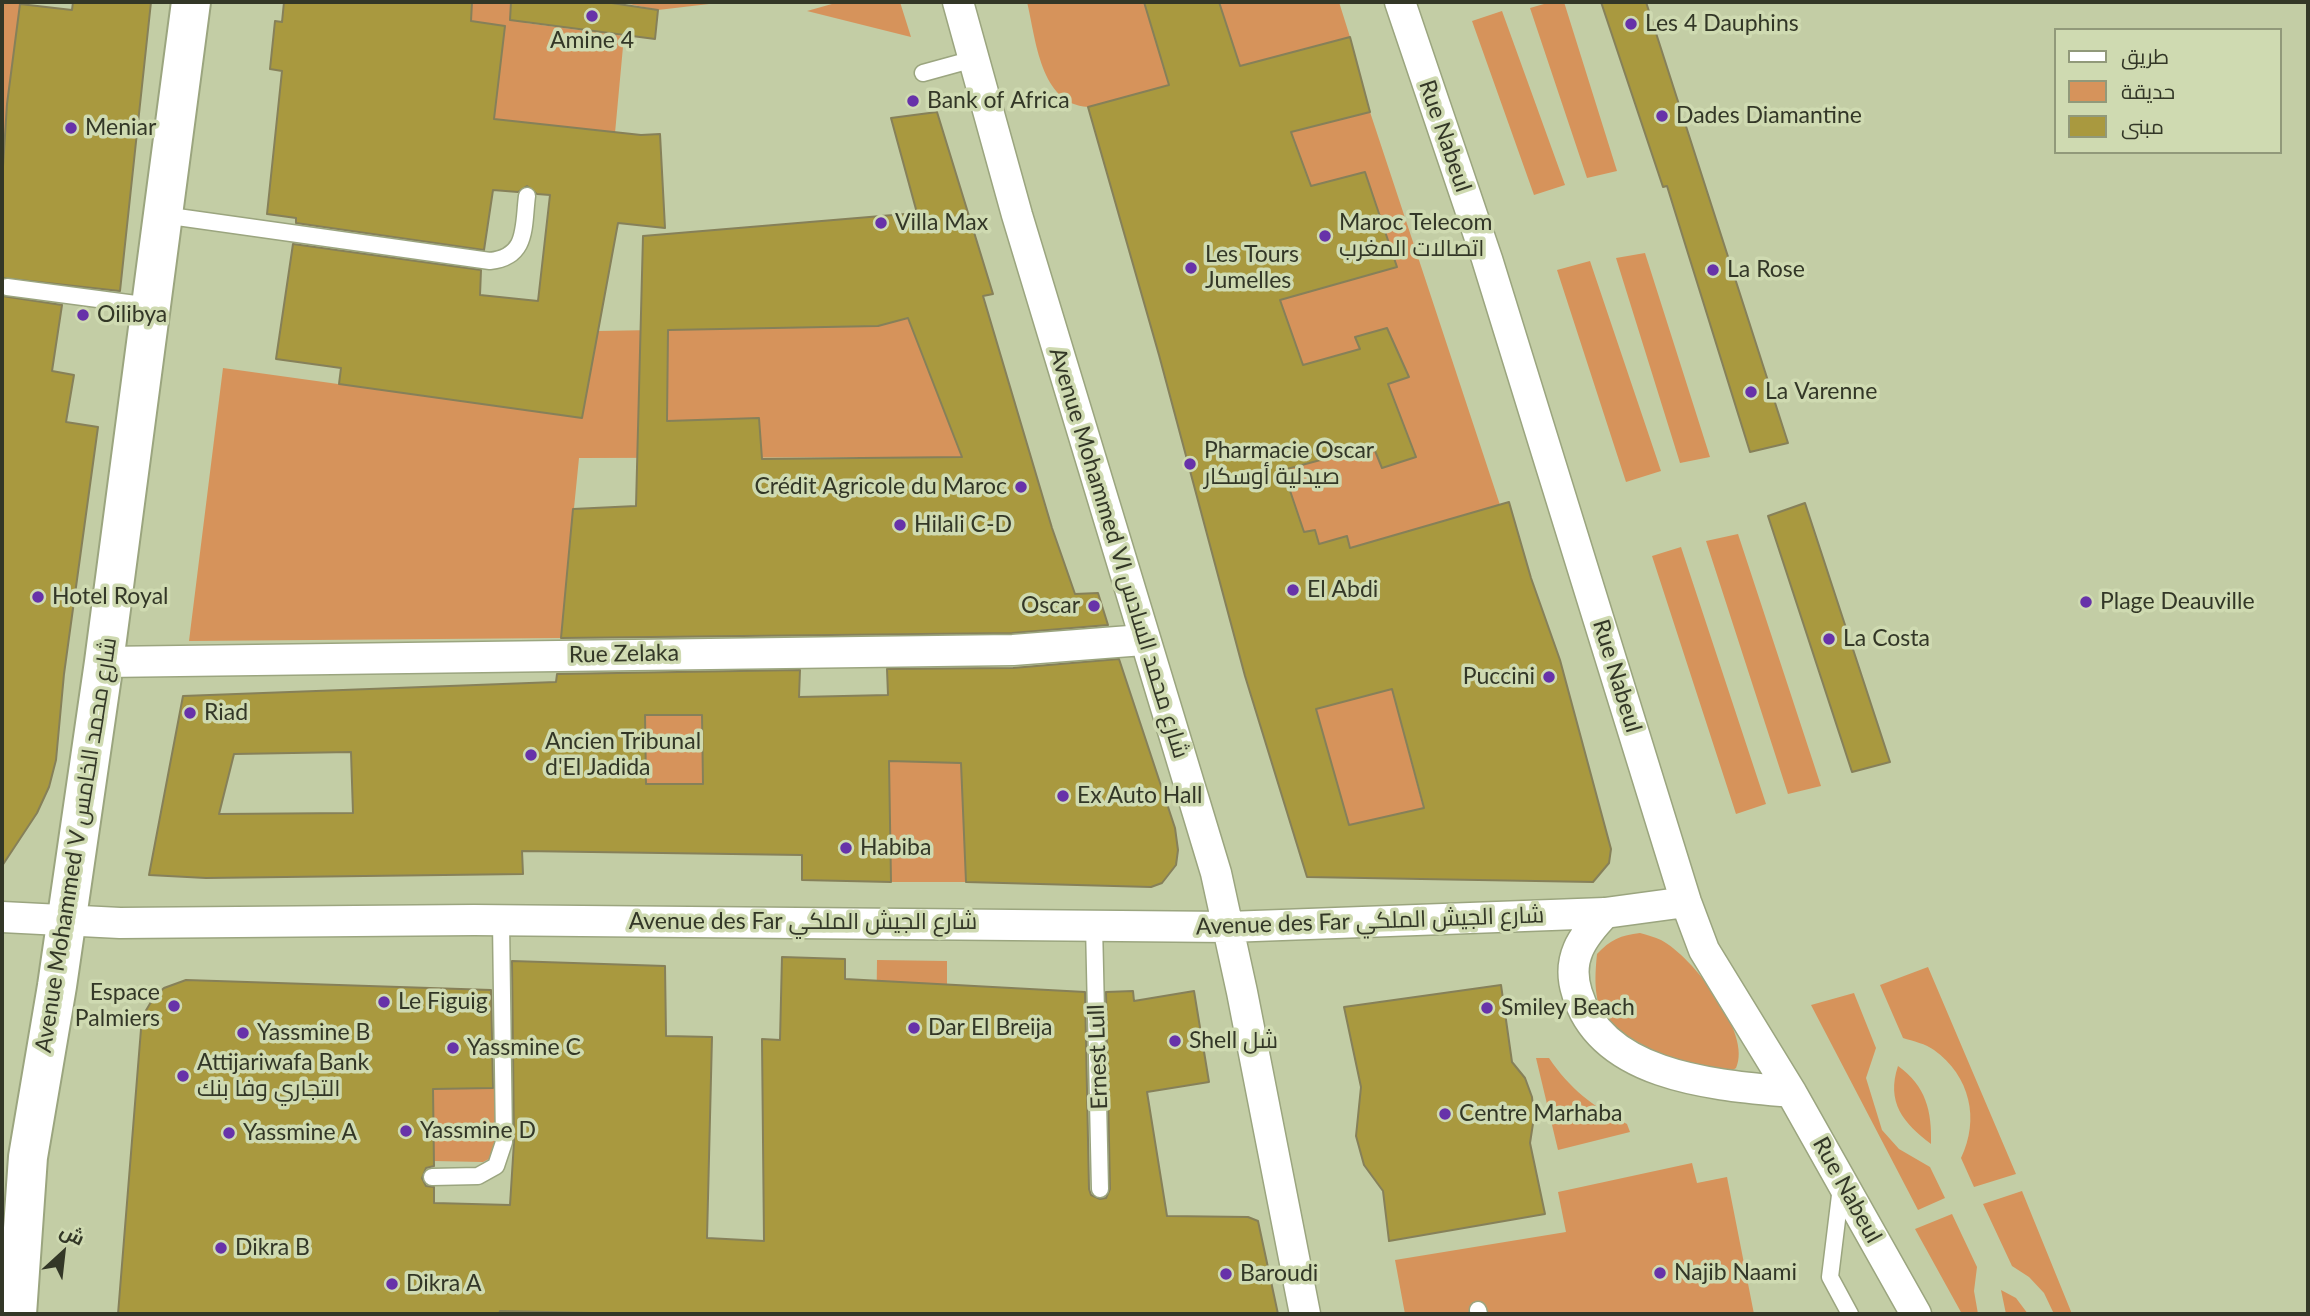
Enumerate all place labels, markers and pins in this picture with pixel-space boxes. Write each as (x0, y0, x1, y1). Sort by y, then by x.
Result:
marker: Amine 4 (584, 8, 600, 24)
place label: Les 4 Dauphins (1645, 10, 1799, 38)
marker: Les 4 Dauphins (1623, 16, 1639, 32)
place label: Amine 4 (550, 27, 634, 55)
place label: Bank of Africa (927, 87, 1070, 115)
marker: Bank of Africa (905, 93, 921, 109)
place label: Dades Diamantine (1676, 102, 1862, 130)
marker: Dades Diamantine (1654, 108, 1670, 124)
place label: Meniar (85, 114, 156, 142)
marker: Meniar (63, 120, 79, 136)
place label: Villa Max (895, 209, 988, 237)
place label: Maroc Telecom اتصالات المغرب (1339, 209, 1492, 263)
marker: Villa Max (873, 215, 889, 231)
marker: Maroc Telecom اتصالات المغرب (1317, 228, 1333, 244)
place label: Les Tours Jumelles (1205, 241, 1299, 295)
place label: La Rose (1727, 256, 1805, 284)
marker: Les Tours Jumelles (1183, 260, 1199, 276)
marker: La Rose (1705, 262, 1721, 278)
place label: Oilibya (97, 301, 167, 329)
marker: Oilibya (75, 307, 91, 323)
place label: La Varenne (1765, 378, 1877, 406)
marker: La Varenne (1743, 384, 1759, 400)
place label: Pharmacie Oscar صيدلية أوسكار (1204, 437, 1374, 491)
marker: Pharmacie Oscar صيدلية أوسكار (1182, 456, 1198, 472)
place label: Crédit Agricole du Maroc (754, 473, 1007, 501)
marker: Crédit Agricole du Maroc (1013, 479, 1029, 495)
place label: Hilali C-D (914, 511, 1012, 539)
marker: Hilali C-D (892, 517, 908, 533)
place label: El Abdi (1307, 576, 1378, 604)
marker: El Abdi (1285, 582, 1301, 598)
place label: Hotel Royal (52, 583, 169, 611)
place label: Plage Deauville (2100, 588, 2255, 616)
marker: Hotel Royal (30, 589, 46, 605)
place label: Oscar (1021, 592, 1080, 620)
marker: Plage Deauville (2078, 594, 2094, 610)
marker: Oscar (1086, 598, 1102, 614)
place label: La Costa (1843, 625, 1930, 653)
marker: La Costa (1821, 631, 1837, 647)
place label: Puccini (1463, 663, 1535, 691)
marker: Puccini (1541, 669, 1557, 685)
place label: Riad (204, 699, 248, 727)
marker: Riad (182, 705, 198, 721)
place label: Ancien Tribunal d'El Jadida (545, 728, 701, 782)
marker: Ancien Tribunal d'El Jadida (523, 747, 539, 763)
place label: Ex Auto Hall (1077, 782, 1202, 810)
marker: Ex Auto Hall (1055, 788, 1071, 804)
place label: Habiba (860, 834, 931, 862)
marker: Habiba (838, 840, 854, 856)
place label: Espace Palmiers (75, 979, 160, 1033)
place label: Le Figuig (398, 988, 488, 1016)
marker: Le Figuig (376, 994, 392, 1010)
place label: Smiley Beach (1501, 994, 1635, 1022)
marker: Espace Palmiers (166, 998, 182, 1014)
marker: Smiley Beach (1479, 1000, 1495, 1016)
place label: Dar El Breija (928, 1014, 1053, 1042)
place label: Yassmine B (257, 1019, 370, 1047)
marker: Dar El Breija (906, 1020, 922, 1036)
marker: Yassmine B (235, 1025, 251, 1041)
place label: Shell شل (1189, 1027, 1278, 1055)
marker: Shell شل (1167, 1033, 1183, 1049)
place label: Yassmine C (467, 1034, 581, 1062)
marker: Yassmine C (445, 1040, 461, 1056)
place label: Attijariwafa Bank التجاري وفا بنك (197, 1049, 369, 1103)
marker: Attijariwafa Bank التجاري وفا بنك (175, 1068, 191, 1084)
place label: Centre Marhaba (1459, 1100, 1623, 1128)
marker: Centre Marhaba (1437, 1106, 1453, 1122)
place label: Yassmine D (420, 1117, 536, 1145)
place label: Yassmine A (243, 1119, 357, 1147)
marker: Yassmine D (398, 1123, 414, 1139)
marker: Yassmine A (221, 1125, 237, 1141)
place label: Dikra B (235, 1234, 310, 1262)
marker: Dikra B (213, 1240, 229, 1256)
place label: Najib Naami (1674, 1259, 1797, 1287)
place label: Baroudi (1240, 1260, 1318, 1288)
marker: Najib Naami (1652, 1265, 1668, 1281)
marker: Baroudi (1218, 1266, 1234, 1282)
place label: Dikra A (406, 1270, 482, 1298)
marker: Dikra A (384, 1276, 400, 1292)

